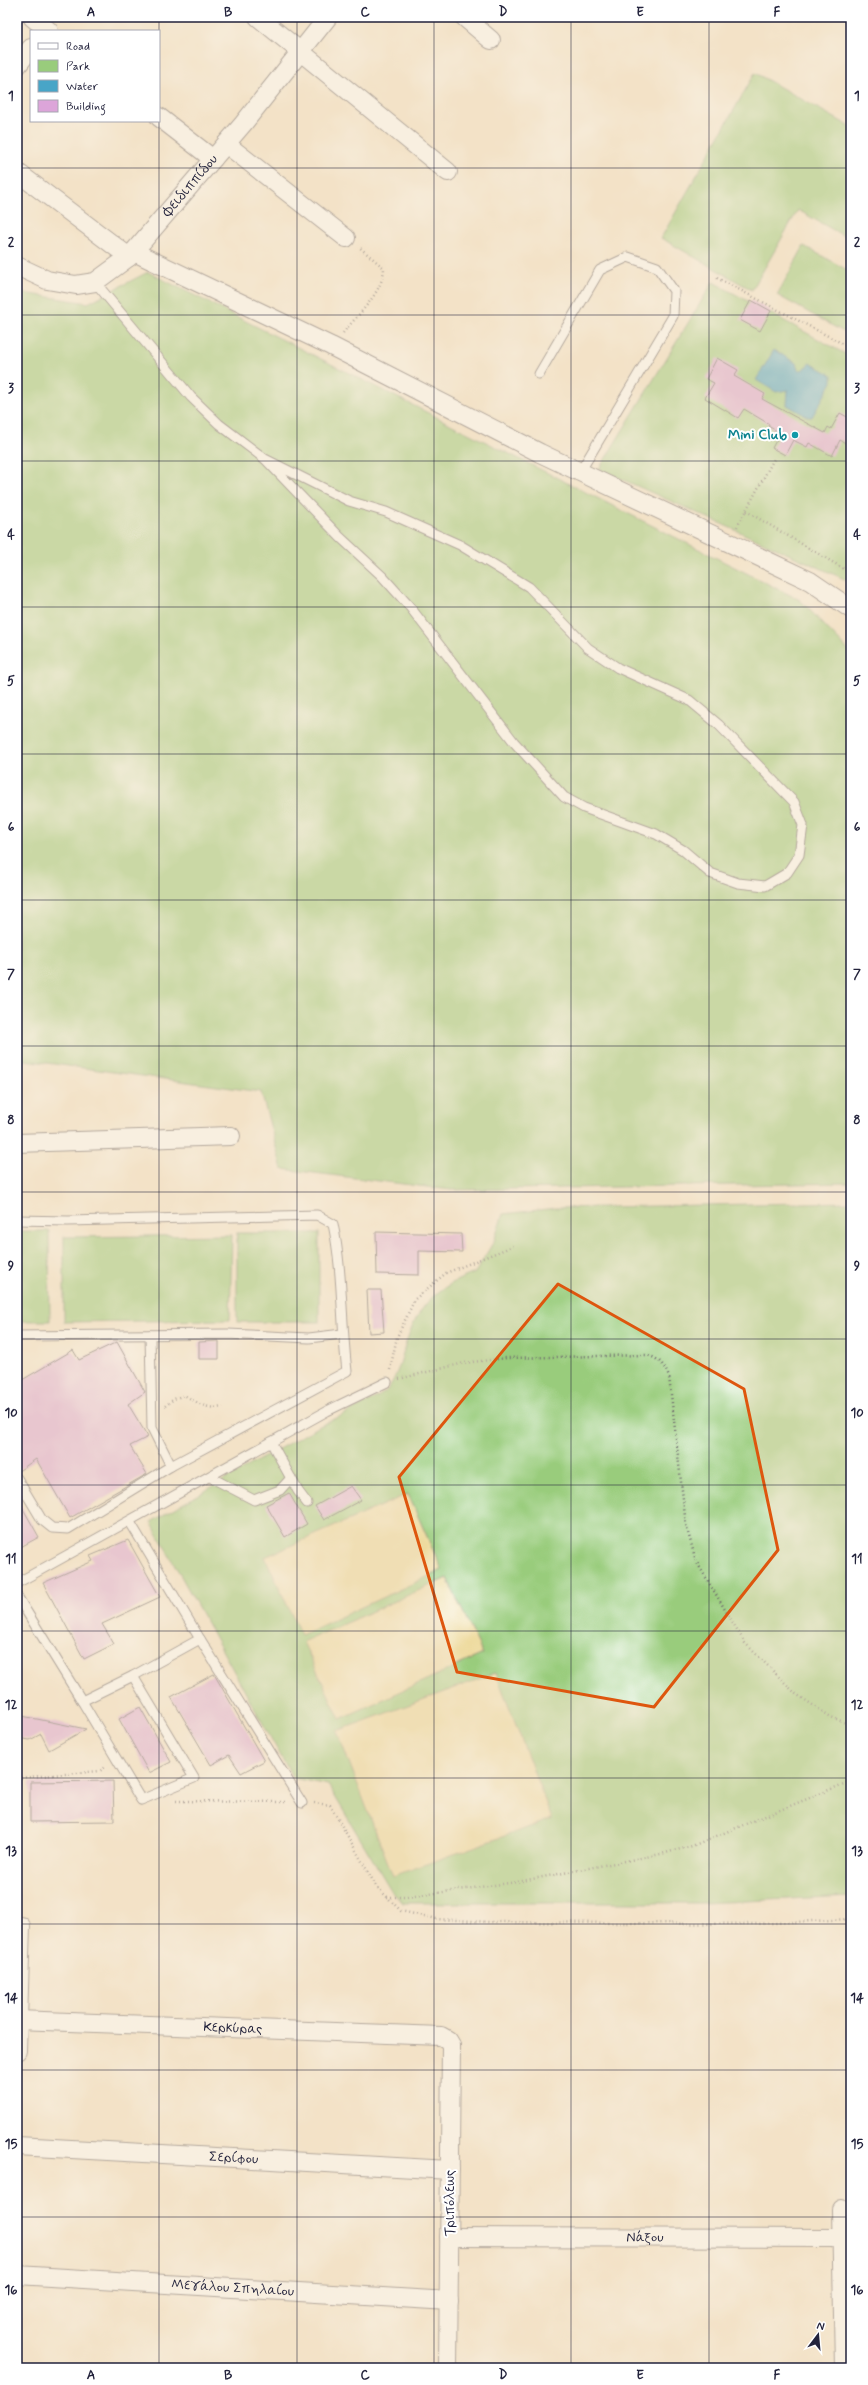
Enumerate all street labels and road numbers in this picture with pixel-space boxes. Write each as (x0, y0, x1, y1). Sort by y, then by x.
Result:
street label: Φειδιππίδου (158, 151, 222, 221)
street label: Κερκύρας (203, 2018, 263, 2038)
street label: Σερίφου (209, 2148, 259, 2168)
street label: Τριπόλεως (441, 2170, 459, 2236)
street label: Νάξου (626, 2228, 664, 2247)
street label: Μεγάλου Σπηλαίου (171, 2275, 295, 2301)

